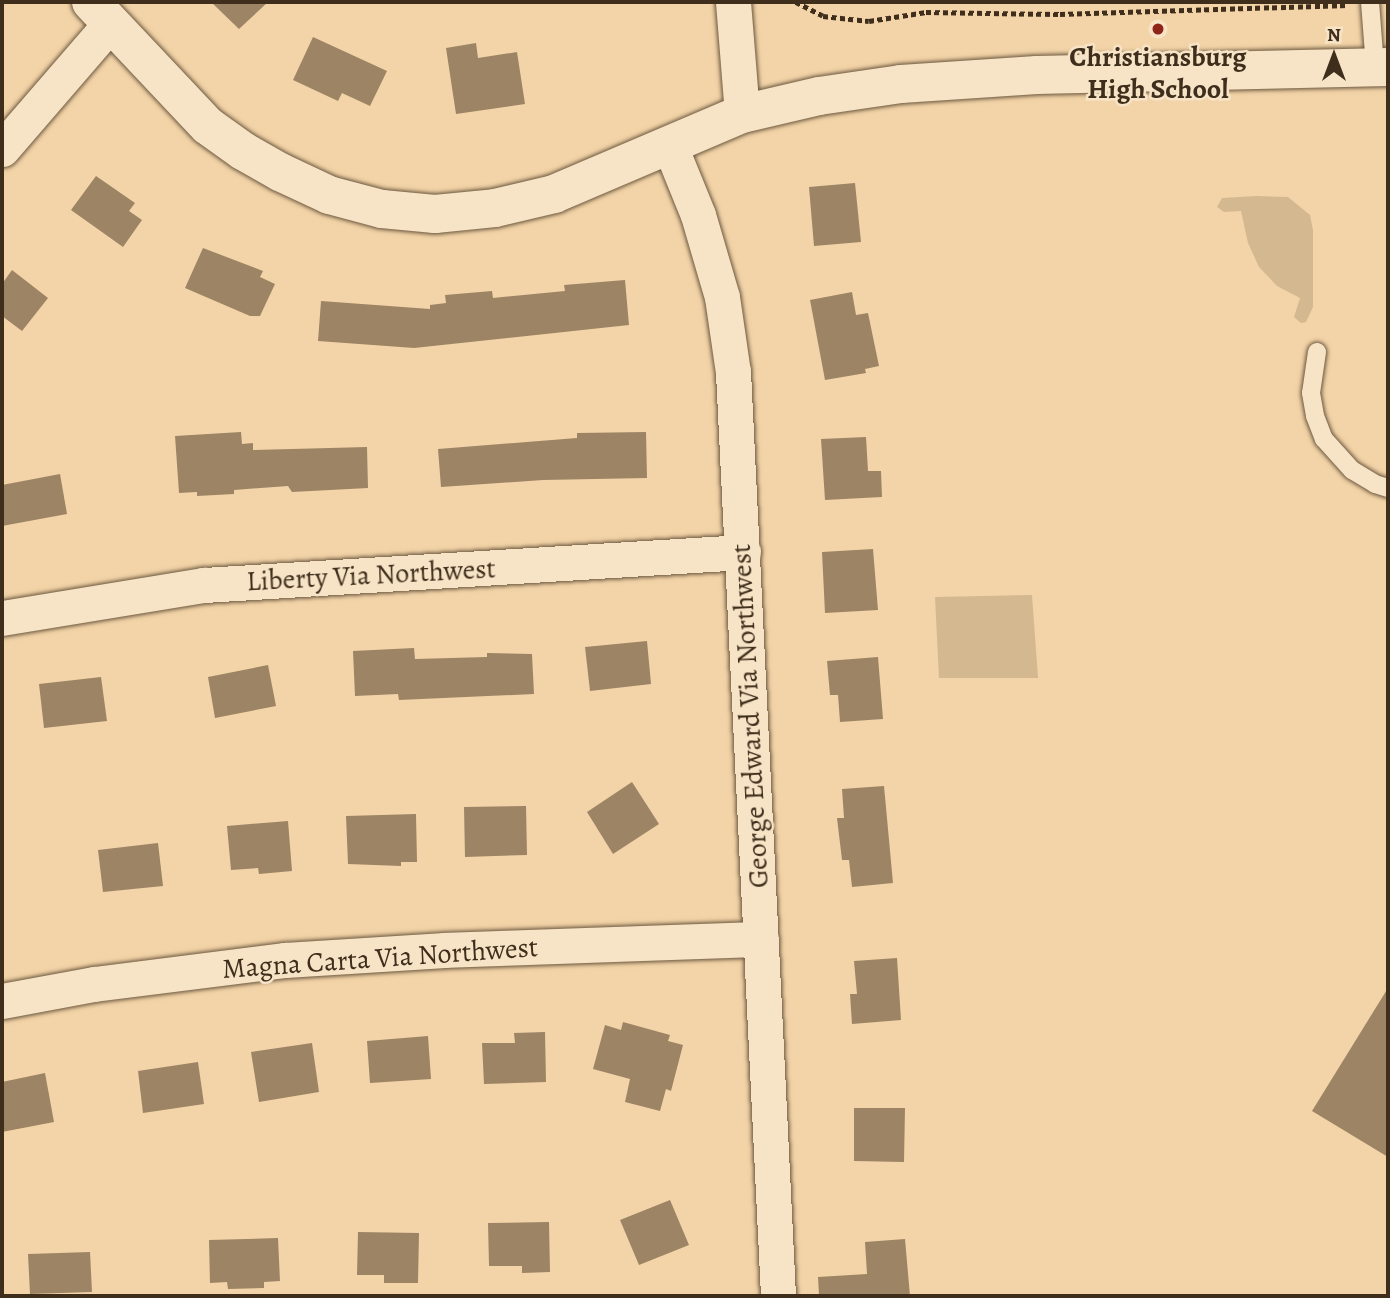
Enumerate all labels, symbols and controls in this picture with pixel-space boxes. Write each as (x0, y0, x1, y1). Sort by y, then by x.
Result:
marker: Christiansburg High School (1150, 21, 1166, 37)
north arrow (1299, 21, 1369, 91)
text: N (1327, 22, 1341, 48)
place label: Christiansburg High School (1069, 40, 1247, 106)
street label: George Edward Via Northwest (724, 543, 776, 889)
street label: Liberty Via Northwest (246, 552, 496, 598)
street label: Magna Carta Via Northwest (221, 930, 539, 986)

